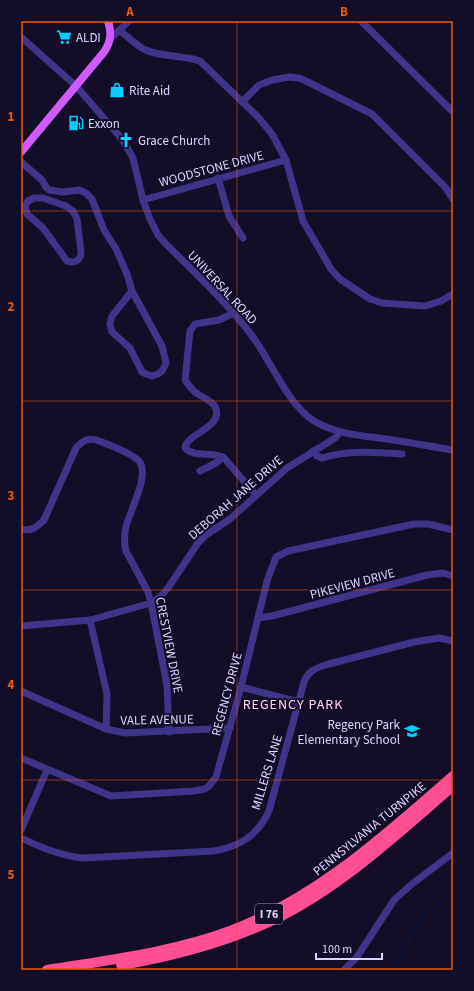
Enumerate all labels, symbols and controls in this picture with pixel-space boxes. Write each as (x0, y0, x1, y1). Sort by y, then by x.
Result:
text: A (125, 3, 134, 21)
text: B (340, 3, 348, 21)
supermarket icon: ALDI (55, 28, 73, 46)
place label: ALDI (76, 29, 101, 47)
shop icon: Rite Aid (108, 81, 126, 99)
place label: Rite Aid (129, 82, 170, 100)
text: 1 (8, 108, 15, 126)
fuel station icon: Exxon (67, 114, 85, 132)
place label: Exxon (88, 115, 120, 133)
church icon: Grace Church (117, 131, 135, 149)
place label: Grace Church (138, 132, 210, 150)
street label: WOODSTONE DRIVE (157, 146, 266, 192)
street label: UNIVERSAL ROAD (183, 247, 261, 329)
text: 2 (8, 298, 15, 316)
street label: DEBORAH JANE DRIVE (184, 451, 287, 544)
text: 3 (8, 487, 15, 505)
street label: PIKEVIEW DRIVE (308, 564, 397, 604)
street label: CRESTVIEW DRIVE (151, 596, 187, 695)
street label: REGENCY DRIVE (207, 650, 247, 738)
text: 4 (8, 676, 15, 694)
district label: REGENCY PARK (243, 695, 343, 715)
street label: VALE AVENUE (120, 710, 194, 730)
place label: Regency Park Elementary School (298, 716, 401, 749)
school or university icon: Regency Park Elementary School (403, 722, 421, 740)
street label: MILLERS LANE (247, 732, 287, 812)
street label: PENNSYLVANIA TURNPIKE (309, 777, 430, 880)
text: 5 (8, 866, 15, 884)
road number: I 76 (255, 904, 283, 924)
scale bar (316, 935, 382, 961)
text: 100 m (322, 941, 352, 958)

